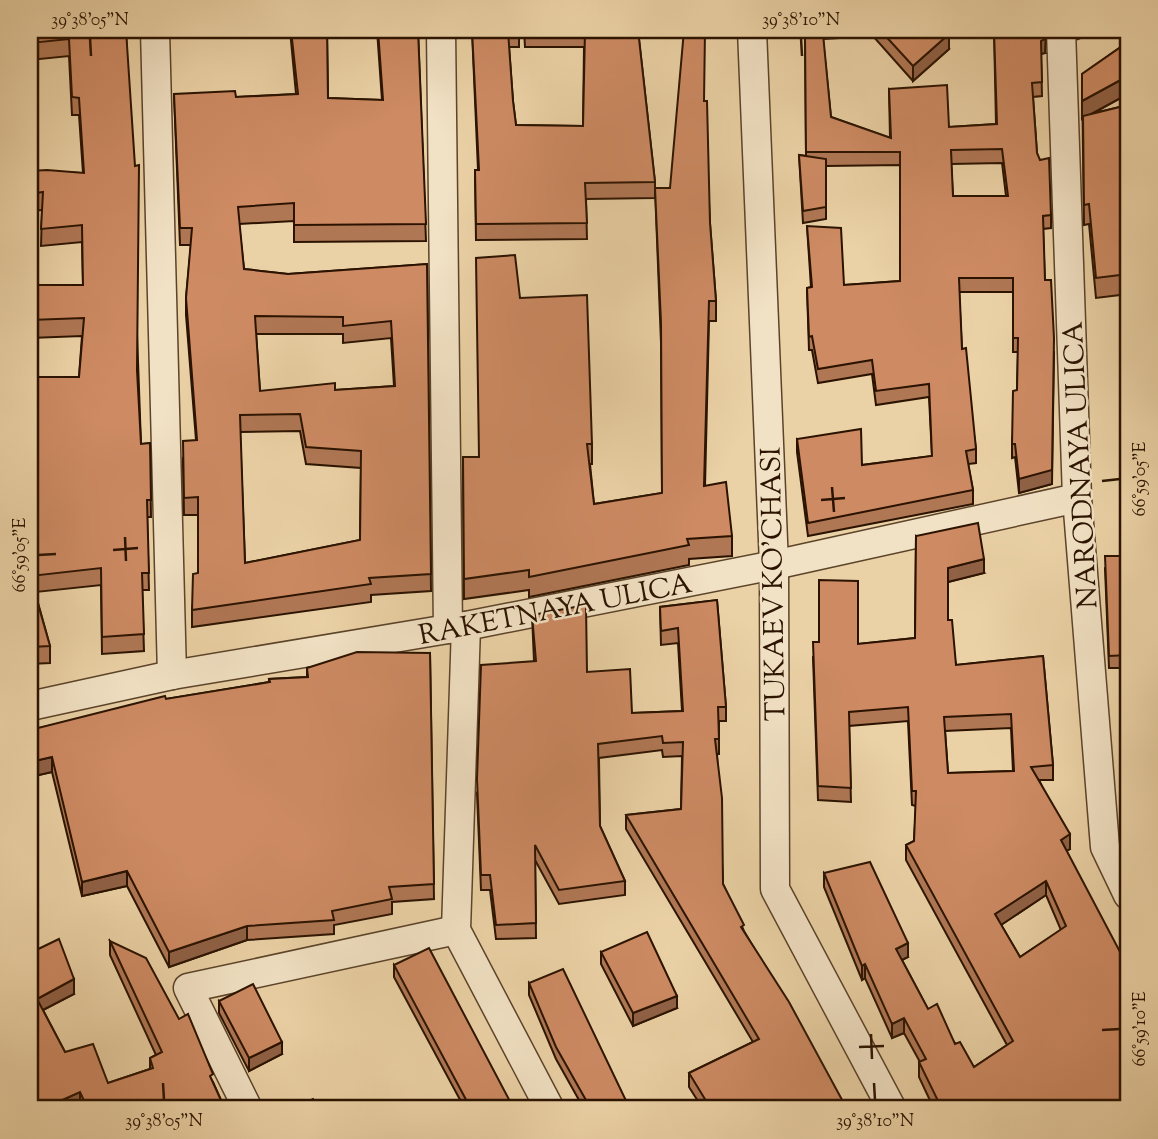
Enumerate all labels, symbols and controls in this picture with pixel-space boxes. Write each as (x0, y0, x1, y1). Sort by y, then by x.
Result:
text: 39°38'05"N (51, 8, 129, 34)
text: 39°38'10"N (762, 8, 840, 34)
street label: NARODNAYA ULICA (1054, 320, 1110, 610)
text: 66°59'05"E (1128, 441, 1154, 516)
street label: TUKAEV KO'CHASI (753, 447, 797, 721)
text: 66°59'05"E (8, 517, 34, 592)
street label: RAKETNAYA ULICA (415, 565, 696, 657)
text: 66°59'10"E (1128, 991, 1154, 1067)
text: 39°38'05"N (125, 1109, 203, 1135)
text: 39°38'10"N (836, 1109, 914, 1135)

